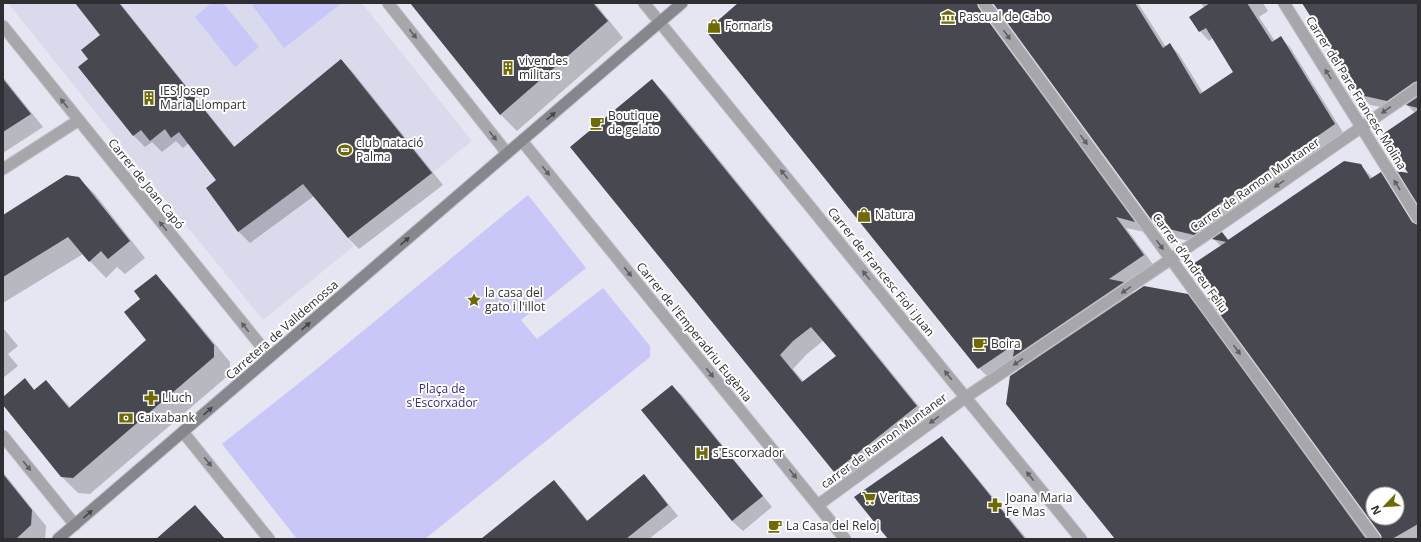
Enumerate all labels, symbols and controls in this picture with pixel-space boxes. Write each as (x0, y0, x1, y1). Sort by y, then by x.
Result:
place label: Pascual de Cabo (959, 8, 1051, 25)
museum icon: Pascual de Cabo (940, 9, 956, 25)
street label: Carrer del Pare Francesc Molina (1302, 13, 1411, 173)
place label: Fornaris (725, 17, 771, 34)
shop icon: Fornaris (706, 18, 722, 34)
one-way arrow (408, 28, 417, 39)
one-way arrow (1003, 29, 1011, 40)
place label: vivendes militars (519, 52, 568, 83)
building icon: vivendes militars (500, 60, 516, 76)
one-way arrow (1325, 68, 1332, 80)
place label: IES Josep Maria Llompart (160, 82, 246, 113)
building icon: IES Josep Maria Llompart (141, 90, 157, 106)
one-way arrow (60, 97, 69, 108)
one-way arrow (1381, 106, 1391, 114)
place label: Boutique de gelato (608, 107, 660, 138)
one-way arrow (546, 111, 557, 120)
cafe icon: Boutique de gelato (589, 115, 605, 131)
one-way arrow (489, 130, 497, 141)
street label: Carrer de Ramon Muntaner (1187, 133, 1323, 236)
place label: club natació Palma (356, 134, 424, 165)
one-way arrow (1080, 134, 1088, 145)
street label: Carrer de Joan Capó (104, 135, 188, 233)
sports icon: club natació Palma (337, 142, 353, 158)
one-way arrow (542, 166, 551, 177)
one-way arrow (779, 169, 788, 179)
one-way arrow (1394, 179, 1401, 190)
one-way arrow (1274, 180, 1284, 188)
street label: Carrer de Francesc Fiol i Juan (824, 204, 939, 340)
place label: Natura (875, 206, 914, 223)
shop icon: Natura (856, 207, 872, 223)
street label: Carrer d'Andreu Feliu (1148, 209, 1232, 316)
one-way arrow (159, 220, 168, 231)
one-way arrow (400, 237, 410, 246)
one-way arrow (1156, 239, 1164, 250)
street label: Carrer de l'Emperadriu Eugènia (633, 258, 756, 405)
one-way arrow (624, 267, 633, 278)
one-way arrow (861, 269, 870, 280)
street label: Carretera de Valldemossa (222, 276, 342, 383)
place label: la casa del gato i l'illot (485, 284, 545, 315)
one-way arrow (1121, 286, 1131, 294)
place icon: la casa del gato i l'illot (466, 292, 482, 308)
one-way arrow (301, 321, 312, 330)
one-way arrow (241, 322, 249, 333)
place label: Boira (991, 335, 1021, 352)
cafe icon: Boira (972, 336, 988, 352)
one-way arrow (1233, 344, 1241, 355)
one-way arrow (1013, 358, 1023, 366)
one-way arrow (706, 367, 715, 378)
one-way arrow (944, 370, 952, 381)
park label: Plaça de s'Escorxador (406, 380, 478, 411)
place label: Lluch (162, 389, 192, 406)
street label: carrer de Ramon Muntaner (817, 389, 950, 492)
pharmacy icon: Lluch (143, 390, 159, 406)
one-way arrow (202, 406, 213, 415)
place label: Caixabank (137, 409, 196, 426)
bank icon: Caixabank (118, 410, 134, 426)
one-way arrow (929, 416, 940, 424)
place label: s'Escorxador (713, 444, 784, 461)
hospital icon: s'Escorxador (694, 445, 710, 461)
one-way arrow (203, 457, 212, 468)
one-way arrow (23, 461, 32, 472)
one-way arrow (788, 468, 797, 479)
one-way arrow (1026, 471, 1035, 482)
north arrow (1365, 486, 1405, 526)
place label: Veritas (880, 489, 919, 506)
place label: Joana Maria Fe Mas (1005, 489, 1072, 520)
supermarket icon: Veritas (861, 490, 877, 506)
pharmacy icon: Joana Maria Fe Mas (987, 497, 1003, 513)
text: N (1367, 503, 1384, 518)
one-way arrow (83, 509, 93, 518)
place label: La Casa del Reloj (786, 517, 879, 534)
cafe icon: La Casa del Reloj (767, 518, 783, 534)

